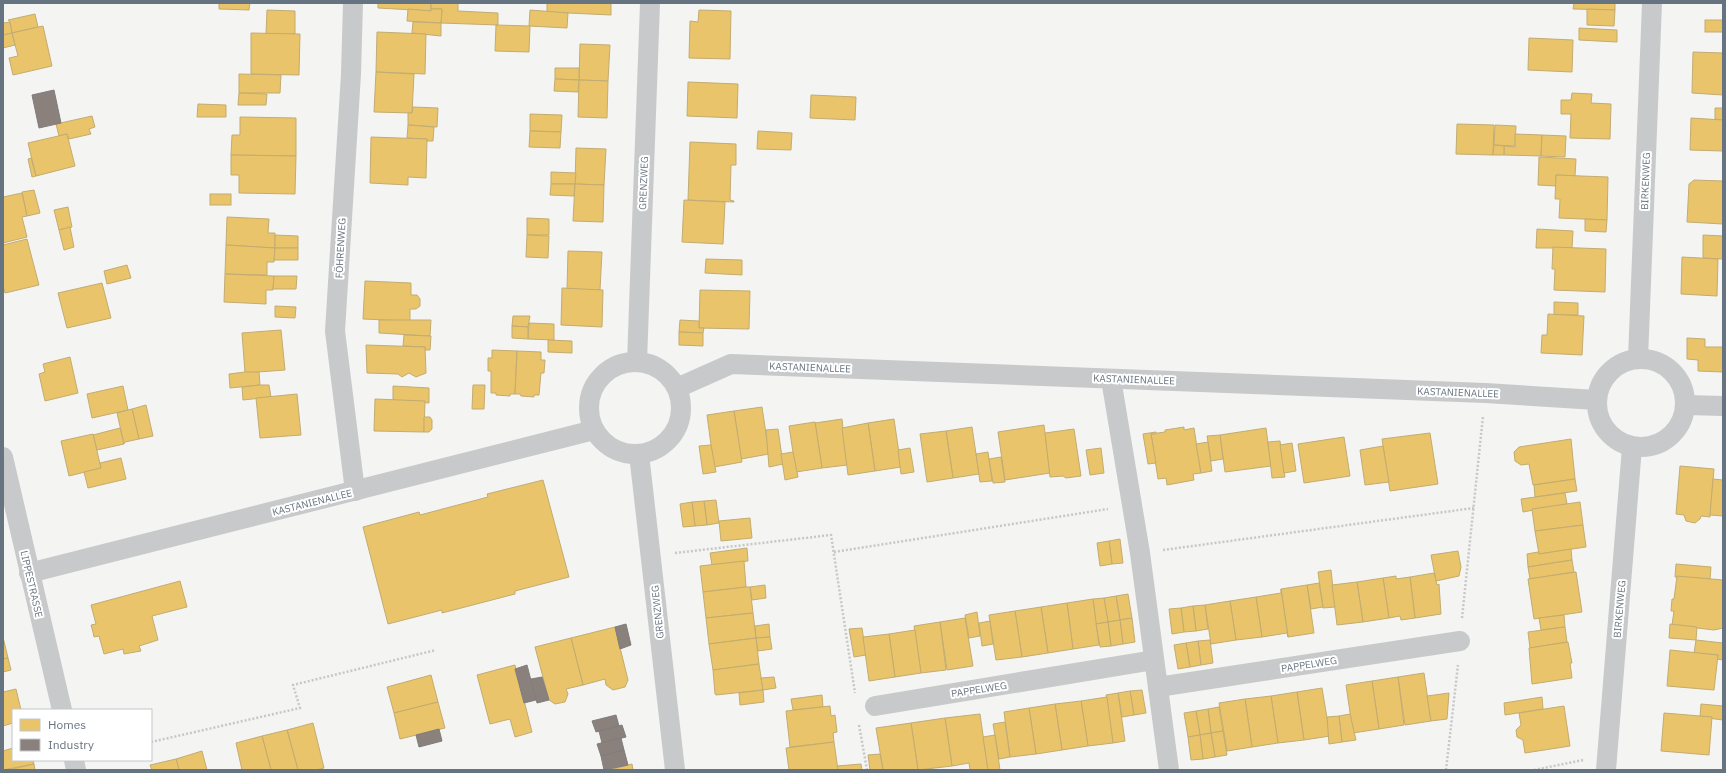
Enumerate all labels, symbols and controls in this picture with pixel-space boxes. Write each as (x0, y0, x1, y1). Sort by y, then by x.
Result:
street label: BIRKENWEG (1638, 152, 1653, 210)
street label: GRENZWEG (636, 156, 651, 210)
street label: FÖHRENWEG (332, 217, 349, 279)
street label: KASTANIENALLEE (769, 360, 851, 375)
street label: KASTANIENALLEE (1093, 372, 1175, 387)
street label: KASTANIENALLEE (1417, 385, 1499, 400)
street label: KASTANIENALLEE (271, 486, 354, 519)
street label: LIPPESTRASSE (17, 549, 46, 619)
street label: BIRKENWEG (1611, 580, 1628, 638)
street label: GRENZWEG (648, 585, 667, 639)
street label: PAPPELWEG (1280, 654, 1338, 675)
street label: PAPPELWEG (950, 679, 1008, 700)
legend (12, 709, 152, 761)
text: Homes (48, 717, 86, 732)
text: Industry (48, 737, 94, 752)

